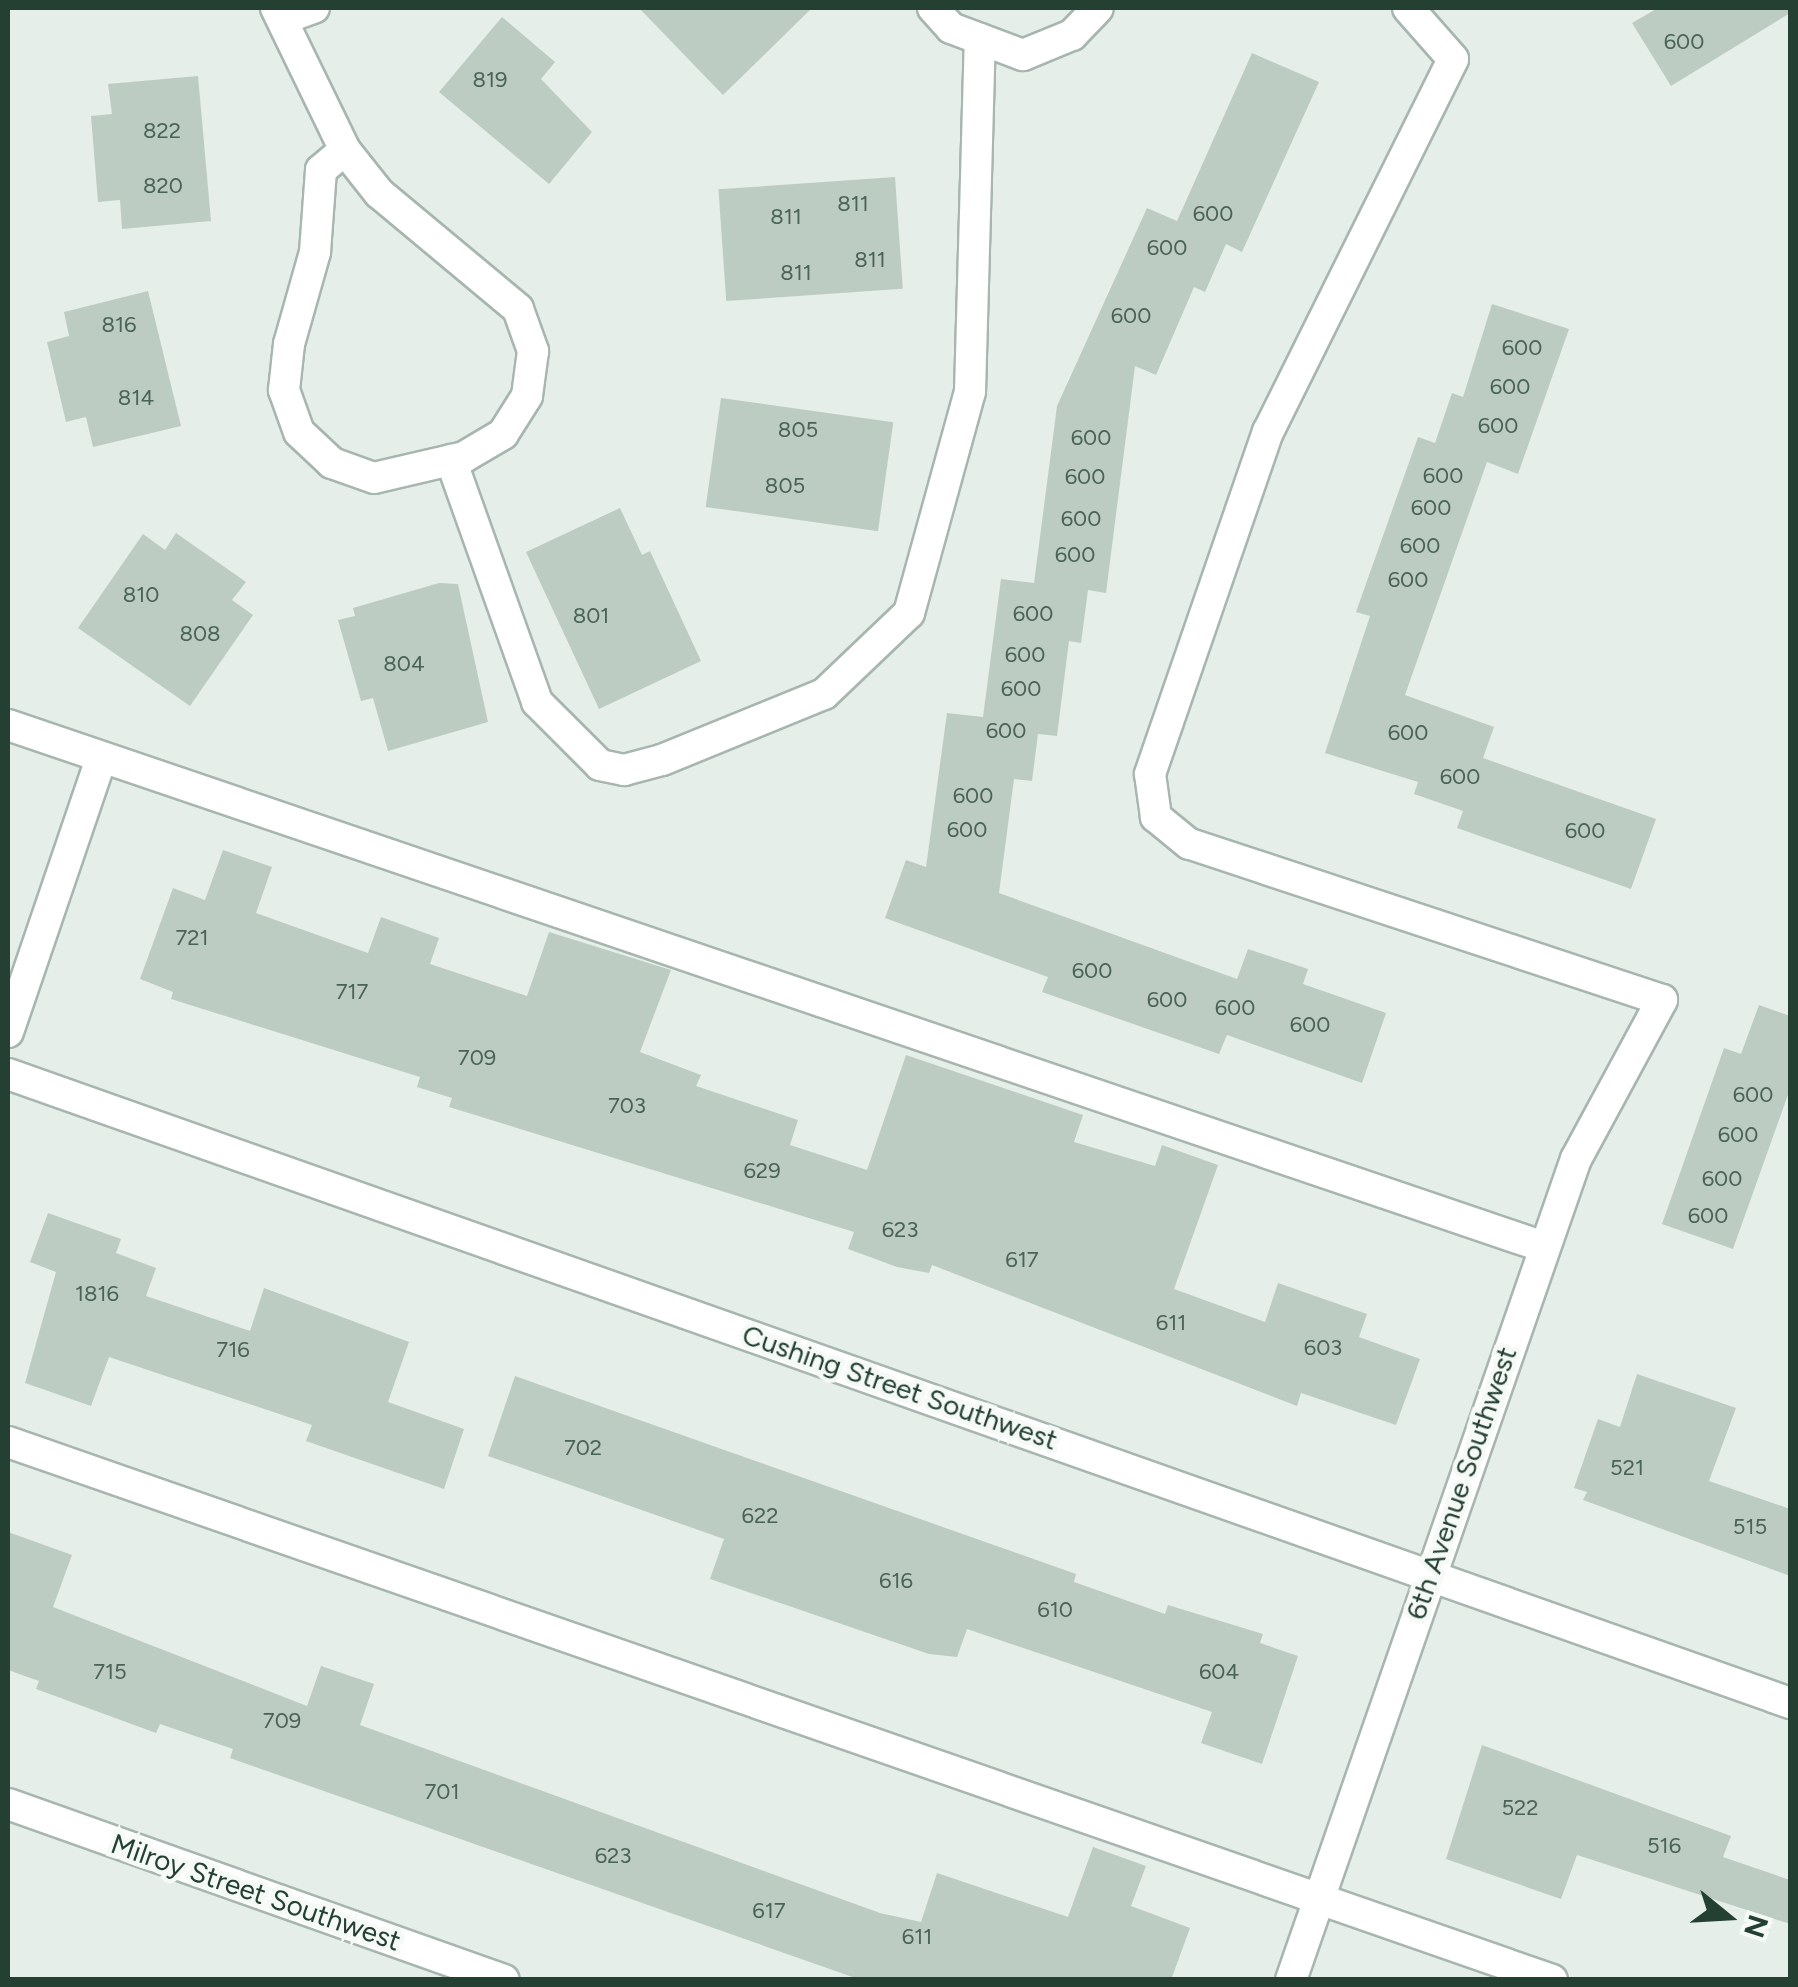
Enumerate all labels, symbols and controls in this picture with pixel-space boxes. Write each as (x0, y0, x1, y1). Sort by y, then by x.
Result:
house number: 600 (1664, 29, 1704, 55)
house number: 819 (472, 67, 508, 93)
house number: 822 (143, 118, 181, 144)
house number: 820 (143, 173, 183, 199)
house number: 811 (837, 191, 869, 217)
house number: 600 (1193, 201, 1233, 227)
house number: 811 (770, 204, 802, 230)
house number: 600 (1147, 235, 1187, 261)
house number: 811 (854, 247, 886, 273)
house number: 811 (780, 260, 812, 286)
house number: 600 (1111, 303, 1151, 329)
house number: 816 (101, 312, 137, 338)
house number: 600 (1502, 335, 1542, 361)
house number: 600 (1490, 374, 1530, 400)
house number: 814 (118, 385, 154, 411)
house number: 600 (1478, 413, 1518, 439)
house number: 805 (778, 417, 818, 443)
house number: 600 (1071, 425, 1111, 451)
house number: 600 (1423, 463, 1463, 489)
house number: 600 (1065, 464, 1105, 490)
house number: 805 (765, 473, 805, 499)
house number: 600 (1411, 495, 1451, 521)
house number: 600 (1061, 506, 1101, 532)
house number: 600 (1400, 533, 1440, 559)
house number: 600 (1055, 542, 1095, 568)
house number: 600 (1388, 567, 1428, 593)
house number: 810 (123, 582, 159, 608)
house number: 600 (1013, 601, 1053, 627)
house number: 801 (573, 603, 609, 629)
house number: 808 (179, 621, 221, 647)
house number: 600 (1005, 642, 1045, 668)
house number: 804 (383, 651, 425, 677)
house number: 600 (1001, 676, 1041, 702)
house number: 600 (986, 718, 1026, 744)
house number: 600 (1388, 720, 1428, 746)
house number: 600 (1440, 764, 1480, 790)
house number: 600 (953, 783, 993, 809)
house number: 600 (947, 817, 987, 843)
house number: 600 (1565, 818, 1605, 844)
house number: 721 (175, 925, 209, 951)
house number: 600 (1072, 958, 1112, 984)
house number: 717 (336, 979, 368, 1005)
house number: 600 (1147, 987, 1187, 1013)
house number: 600 (1215, 995, 1255, 1021)
house number: 600 (1290, 1012, 1330, 1038)
house number: 709 (458, 1045, 496, 1071)
house number: 600 (1733, 1082, 1773, 1108)
house number: 703 (608, 1093, 646, 1119)
house number: 600 (1718, 1122, 1758, 1148)
house number: 629 (743, 1158, 781, 1184)
house number: 600 (1702, 1166, 1742, 1192)
house number: 600 (1688, 1203, 1728, 1229)
house number: 623 (882, 1217, 918, 1243)
house number: 617 (1005, 1247, 1039, 1273)
house number: 1816 (75, 1281, 119, 1307)
house number: 611 (1156, 1310, 1186, 1336)
street label: Cushing Street Southwest (738, 1317, 1062, 1457)
house number: 603 (1304, 1335, 1342, 1361)
house number: 716 (216, 1337, 250, 1363)
street label: 6th Avenue Southwest (1399, 1342, 1523, 1624)
house number: 702 (564, 1435, 602, 1461)
house number: 521 (1610, 1455, 1644, 1481)
house number: 622 (741, 1503, 779, 1529)
house number: 515 (1733, 1514, 1767, 1540)
house number: 616 (879, 1568, 913, 1594)
house number: 610 (1037, 1597, 1073, 1623)
house number: 715 (93, 1659, 127, 1685)
house number: 604 (1199, 1659, 1239, 1685)
house number: 709 (263, 1708, 301, 1734)
house number: 701 (424, 1779, 460, 1805)
house number: 522 (1501, 1795, 1539, 1821)
street label: Milroy Street Southwest (107, 1827, 405, 1957)
house number: 516 (1647, 1833, 1681, 1859)
house number: 623 (595, 1843, 631, 1869)
north arrow (1678, 1867, 1778, 1967)
house number: 617 (752, 1898, 786, 1924)
text: N (1737, 1911, 1776, 1942)
house number: 611 (902, 1924, 932, 1950)

